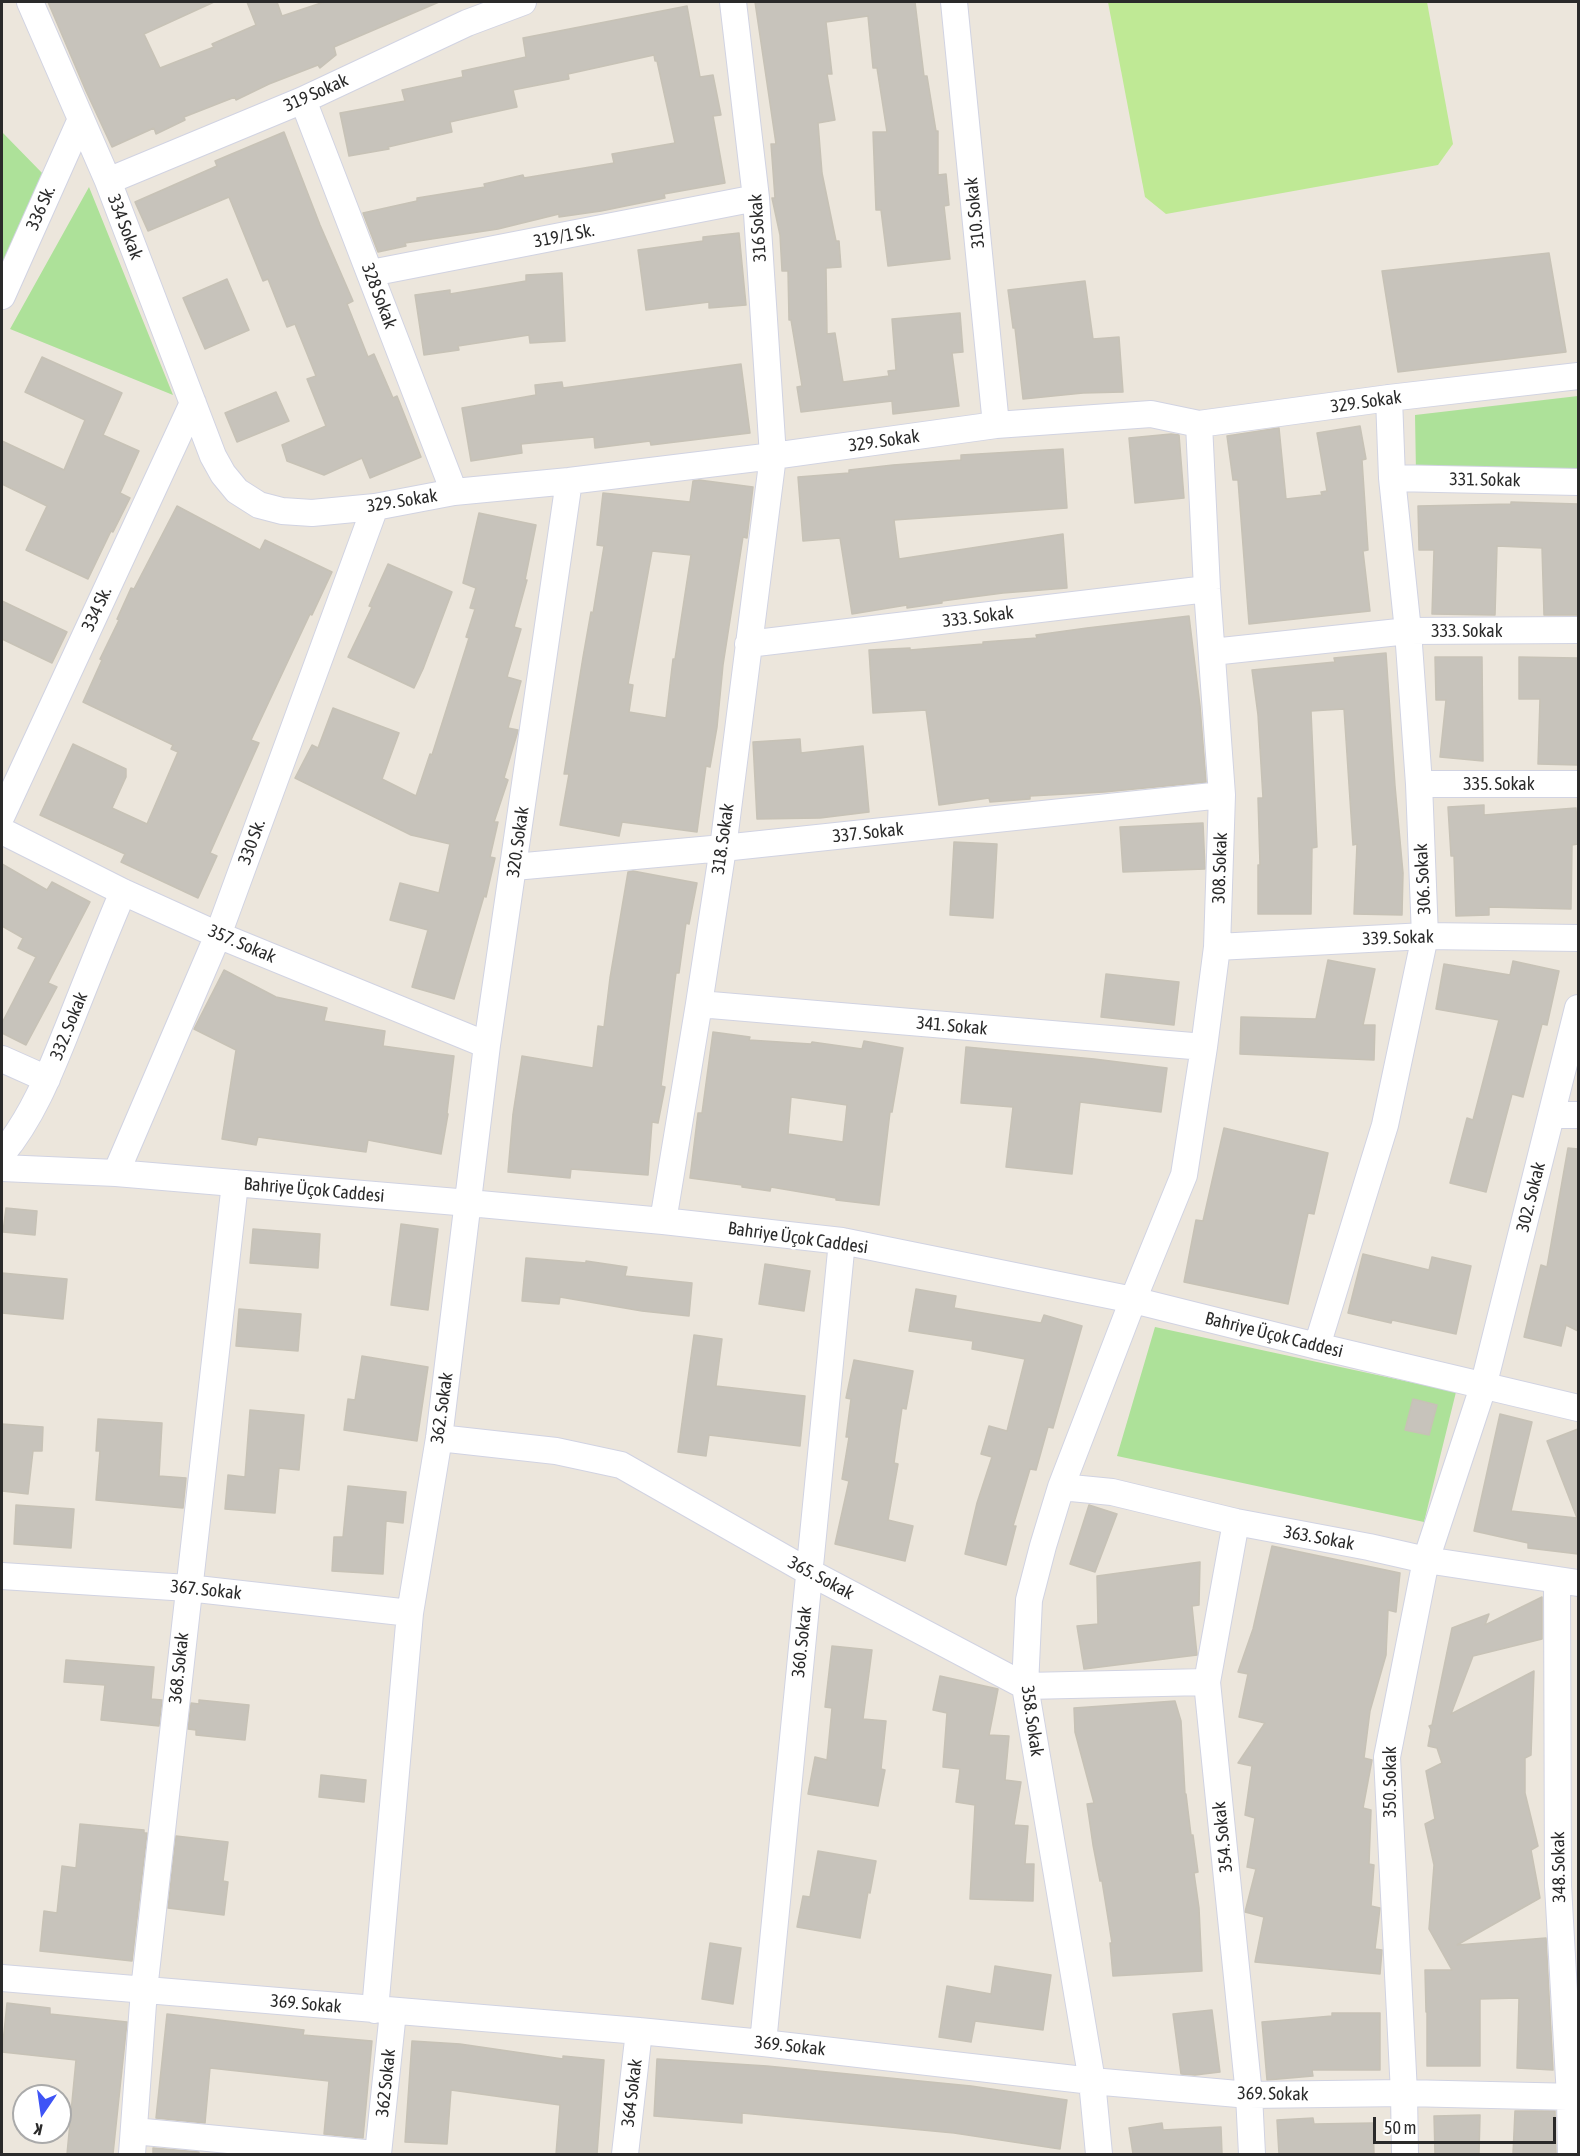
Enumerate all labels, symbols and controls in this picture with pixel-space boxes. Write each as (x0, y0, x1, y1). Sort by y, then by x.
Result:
street label: 319 Sokak (281, 69, 351, 117)
street label: 310. Sokak (961, 176, 989, 250)
street label: 336 Sk. (22, 182, 60, 234)
street label: 334 Sokak (103, 191, 147, 263)
street label: 316 Sokak (745, 193, 771, 263)
street label: 319/1 Sk. (532, 220, 596, 252)
street label: 328 Sokak (357, 260, 401, 332)
street label: 329. Sokak (1329, 386, 1403, 418)
street label: 329. Sokak (847, 425, 921, 457)
street label: 331. Sokak (1449, 469, 1521, 491)
street label: 329. Sokak (365, 485, 439, 517)
street label: 334 Sk. (77, 583, 117, 635)
street label: 333. Sokak (941, 602, 1015, 632)
street label: 333. Sokak (1431, 620, 1503, 642)
street label: 335. Sokak (1463, 773, 1535, 795)
street label: 318. Sokak (707, 802, 739, 876)
street label: 320. Sokak (502, 805, 534, 879)
street label: 330 Sk. (234, 816, 270, 868)
street label: 337. Sokak (831, 819, 905, 847)
street label: 308. Sokak (1208, 832, 1232, 904)
street label: 306. Sokak (1410, 843, 1436, 915)
street label: 357. Sokak (205, 920, 279, 968)
street label: 339. Sokak (1362, 926, 1434, 950)
street label: 332. Sokak (46, 989, 92, 1063)
street label: 341. Sokak (916, 1012, 988, 1040)
street label: 302. Sokak (1512, 1160, 1550, 1234)
street label: Bahriye Üçok Caddesi (243, 1173, 385, 1207)
street label: Bahriye Üçok Caddesi (727, 1217, 869, 1259)
street label: Bahriye Üçok Caddesi (1203, 1307, 1345, 1363)
street label: 362. Sokak (426, 1371, 458, 1445)
street label: 363. Sokak (1282, 1521, 1356, 1555)
street label: 365. Sokak (784, 1552, 858, 1604)
street label: 367. Sokak (169, 1576, 243, 1604)
street label: 360. Sokak (788, 1605, 816, 1679)
street label: 368. Sokak (165, 1631, 193, 1705)
street label: 358. Sokak (1016, 1684, 1048, 1758)
street label: 350. Sokak (1379, 1746, 1401, 1818)
street label: 354. Sokak (1209, 1800, 1237, 1874)
street label: 348. Sokak (1548, 1831, 1570, 1903)
street label: 369. Sokak (270, 1990, 342, 2018)
street label: 369. Sokak (753, 2032, 827, 2060)
street label: 362 Sokak (372, 2048, 400, 2118)
street label: 364 Sokak (617, 2058, 647, 2128)
street label: 369. Sokak (1237, 2083, 1309, 2105)
north arrow (12, 2084, 72, 2144)
scale bar (1376, 2105, 1559, 2143)
text: 50 m (1384, 2117, 1416, 2138)
text: K (33, 2120, 44, 2139)

